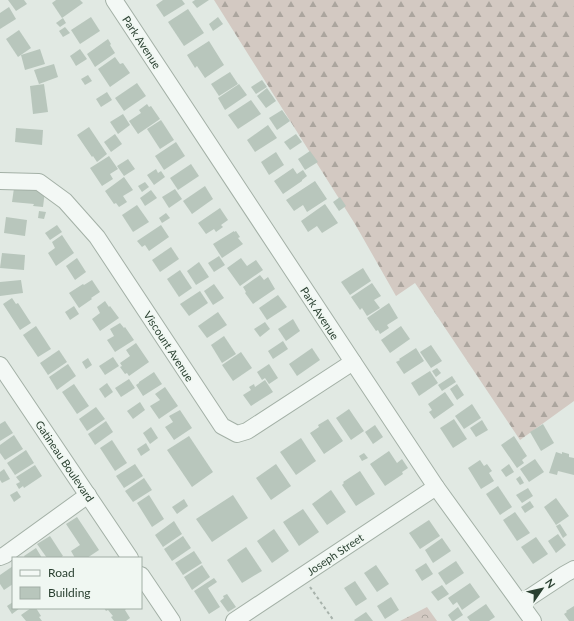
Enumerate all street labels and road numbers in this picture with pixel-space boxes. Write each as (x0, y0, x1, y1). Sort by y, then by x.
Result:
street label: Park Avenue (120, 13, 164, 71)
street label: Park Avenue (298, 284, 342, 342)
street label: Viscount Avenue (141, 308, 197, 384)
street label: Gatineau Boulevard (33, 418, 97, 504)
street label: Joseph Street (304, 530, 366, 578)

